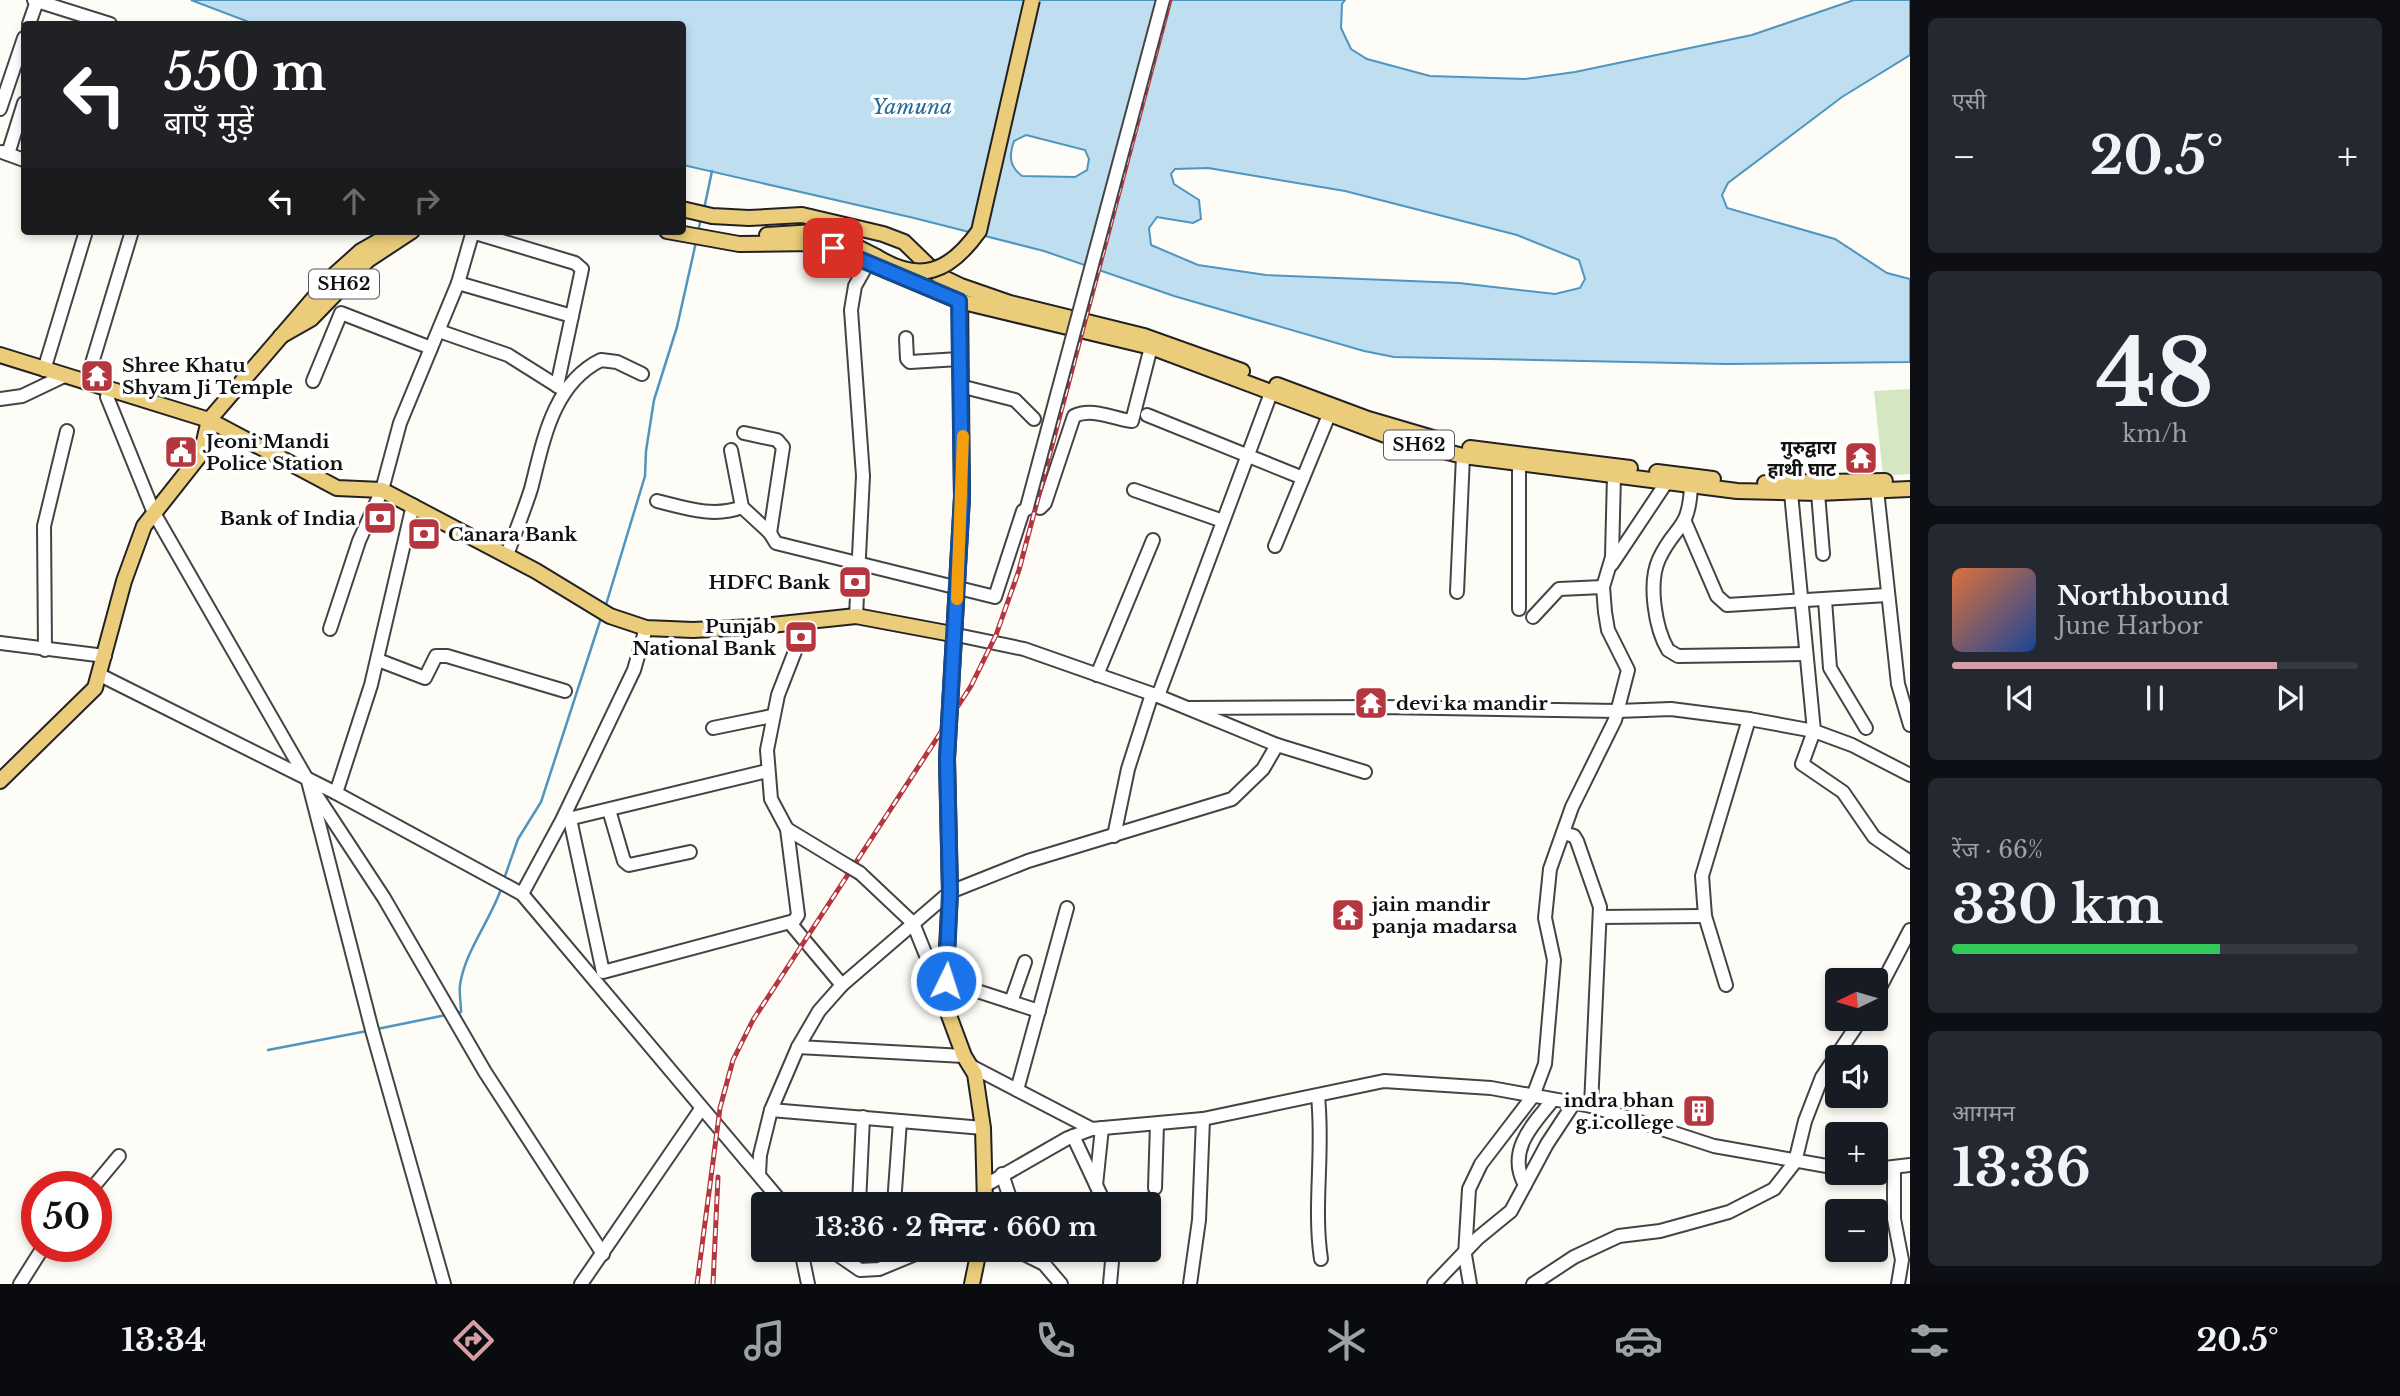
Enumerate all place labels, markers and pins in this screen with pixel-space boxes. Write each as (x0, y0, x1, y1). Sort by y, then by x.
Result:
pin (803, 218, 863, 278)
place label: Shree Khatu Shyam Ji Temple (122, 354, 293, 399)
temple icon: Shree Khatu Shyam Ji Temple (78, 357, 116, 395)
place label: Jeoni Mandi Police Station (202, 430, 343, 475)
public building icon: Jeoni Mandi Police Station (162, 433, 200, 471)
place label: गुरुद्वारा हाथी घाट (1767, 436, 1837, 481)
temple icon: गुरुद्वारा हाथी घाट (1842, 439, 1880, 477)
bank icon: Bank of India (361, 499, 399, 537)
place label: Bank of India (220, 507, 356, 530)
bank icon: Canara Bank (405, 515, 443, 553)
place label: Canara Bank (448, 523, 578, 546)
bank icon: HDFC Bank (836, 563, 874, 601)
place label: HDFC Bank (709, 571, 830, 594)
place label: Punjab National Bank (632, 615, 776, 660)
bank icon: Punjab National Bank (782, 618, 820, 656)
temple icon: devi ka mandir (1352, 684, 1390, 722)
place label: devi ka mandir (1396, 692, 1548, 715)
place label: jain mandir panja madarsa (1369, 893, 1518, 938)
temple icon: jain mandir panja madarsa (1329, 896, 1367, 934)
place label: indra bhan g.i.college (1564, 1089, 1674, 1134)
building icon: indra bhan g.i.college (1680, 1092, 1718, 1130)

